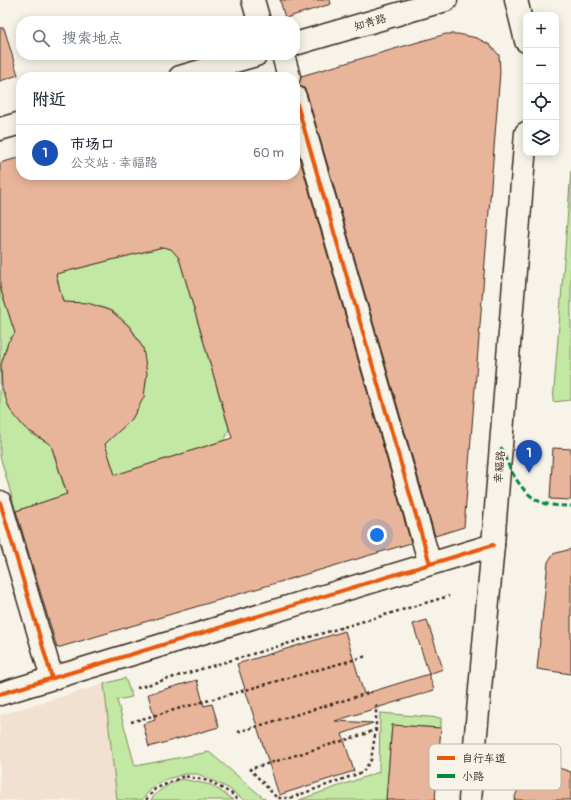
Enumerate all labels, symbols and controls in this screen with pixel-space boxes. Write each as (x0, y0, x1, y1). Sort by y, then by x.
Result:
street label: 知青路 (352, 12, 388, 33)
map controls (523, 12, 559, 156)
button: + (523, 12, 559, 48)
search box (16, 16, 300, 60)
icon: search (30, 27, 52, 49)
text: 搜索地点 (62, 29, 122, 48)
button: − (523, 48, 559, 84)
button: locate (523, 84, 559, 120)
text: 附近 (32, 89, 66, 110)
button: layers (523, 120, 559, 156)
text: 市场口 (70, 135, 115, 154)
text: 1 (42, 145, 48, 161)
text: 60 m (253, 145, 284, 161)
text: 公交站 · 幸福路 (70, 155, 158, 171)
pin: 1 (516, 440, 542, 473)
street label: 幸福路 (492, 450, 507, 484)
your location (367, 525, 387, 545)
legend (429, 744, 561, 790)
text: 自行车道 (462, 752, 506, 765)
text: 小路 (462, 770, 484, 783)

